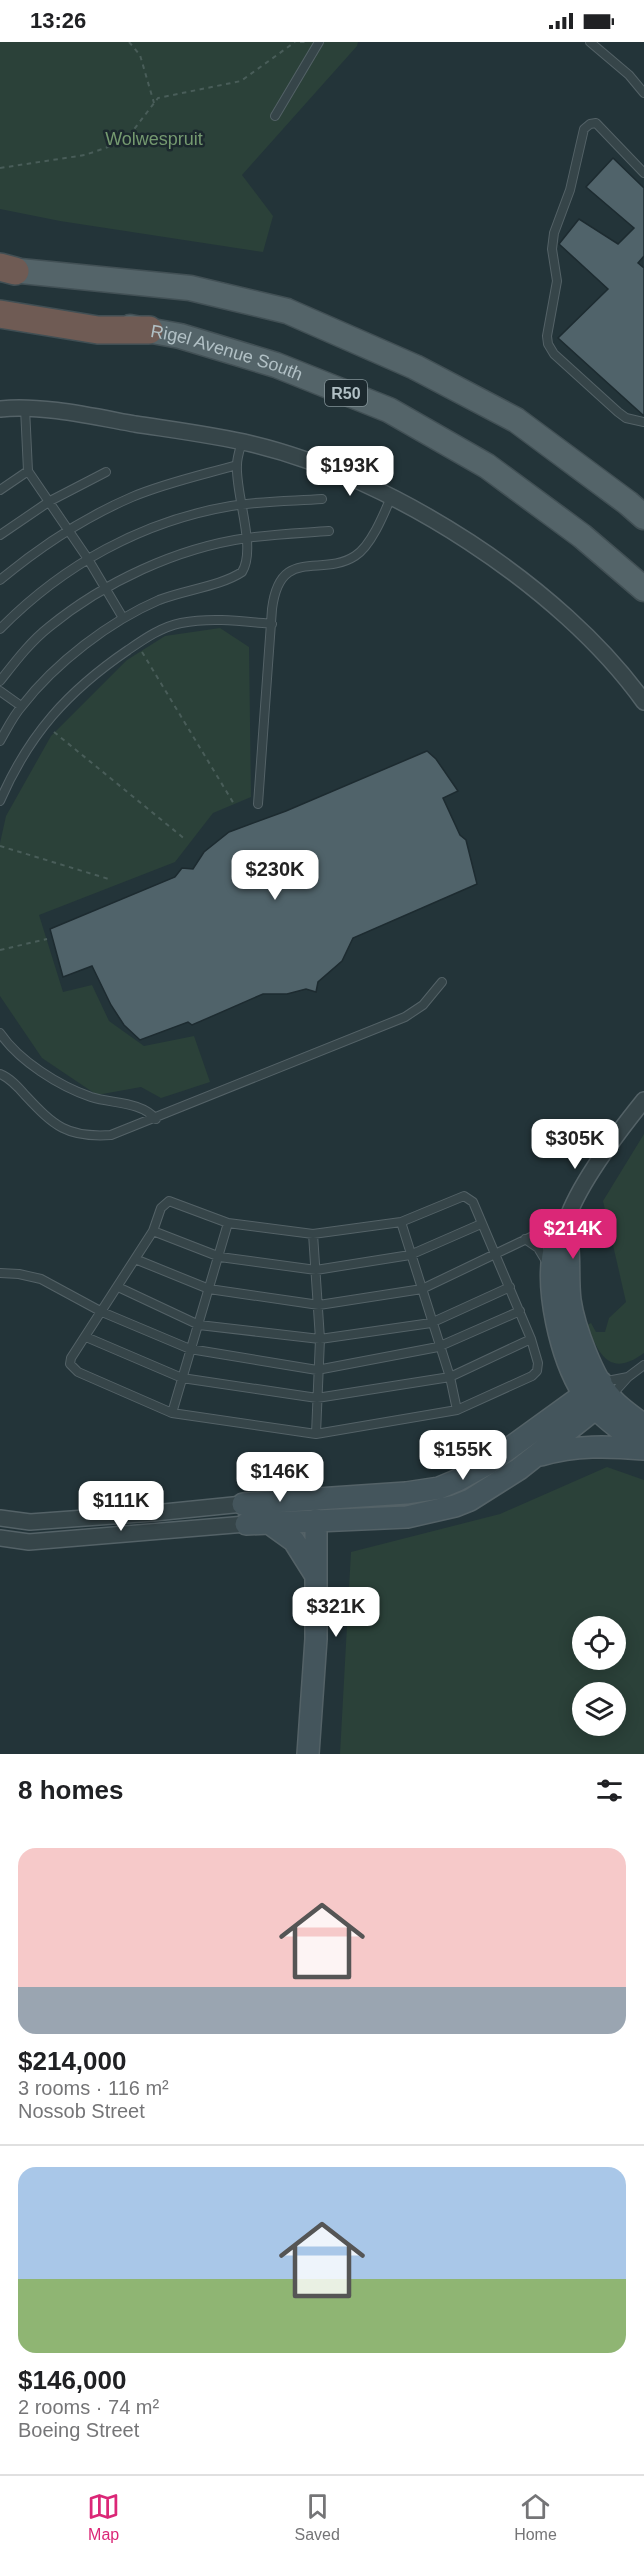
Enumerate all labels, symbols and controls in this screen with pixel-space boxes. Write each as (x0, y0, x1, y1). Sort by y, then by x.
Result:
text: 13:26 (30, 8, 86, 33)
park label: Wolwespruit (105, 129, 203, 149)
street label: Rigel Avenue South (149, 321, 306, 385)
road number: R50 (325, 380, 367, 406)
pin: $193K (308, 446, 392, 497)
text: $193K (321, 454, 379, 476)
pin: $230K (233, 850, 317, 901)
text: $230K (246, 858, 304, 880)
pin: $305K (533, 1119, 617, 1170)
text: $305K (546, 1127, 604, 1149)
pin: $214K (531, 1209, 615, 1260)
text: $214K (544, 1217, 602, 1239)
pin: $155K (421, 1430, 505, 1481)
text: $155K (434, 1438, 492, 1460)
pin: $146K (238, 1452, 322, 1503)
text: $146K (251, 1460, 309, 1482)
pin: $111K (79, 1481, 163, 1532)
text: $111K (93, 1489, 149, 1511)
pin: $321K (294, 1587, 378, 1638)
text: $321K (307, 1595, 365, 1617)
map controls (572, 1616, 626, 1736)
button: locate (572, 1616, 626, 1670)
button: layers (572, 1682, 626, 1736)
icon: filters (593, 1774, 626, 1807)
text: 8 homes (18, 1775, 124, 1805)
icon: home (268, 1887, 376, 1995)
text: $214,000 (18, 2046, 126, 2076)
text: 3 rooms · 116 m² (18, 2077, 169, 2099)
text: Nossob Street (18, 2100, 145, 2122)
icon: home (268, 2206, 376, 2314)
text: $146,000 (18, 2365, 126, 2395)
text: 2 rooms · 74 m² (18, 2396, 159, 2418)
text: Boeing Street (18, 2419, 139, 2441)
tab: Map (87, 2490, 120, 2544)
tab: Saved (294, 2490, 340, 2544)
tab: Home (514, 2490, 557, 2544)

